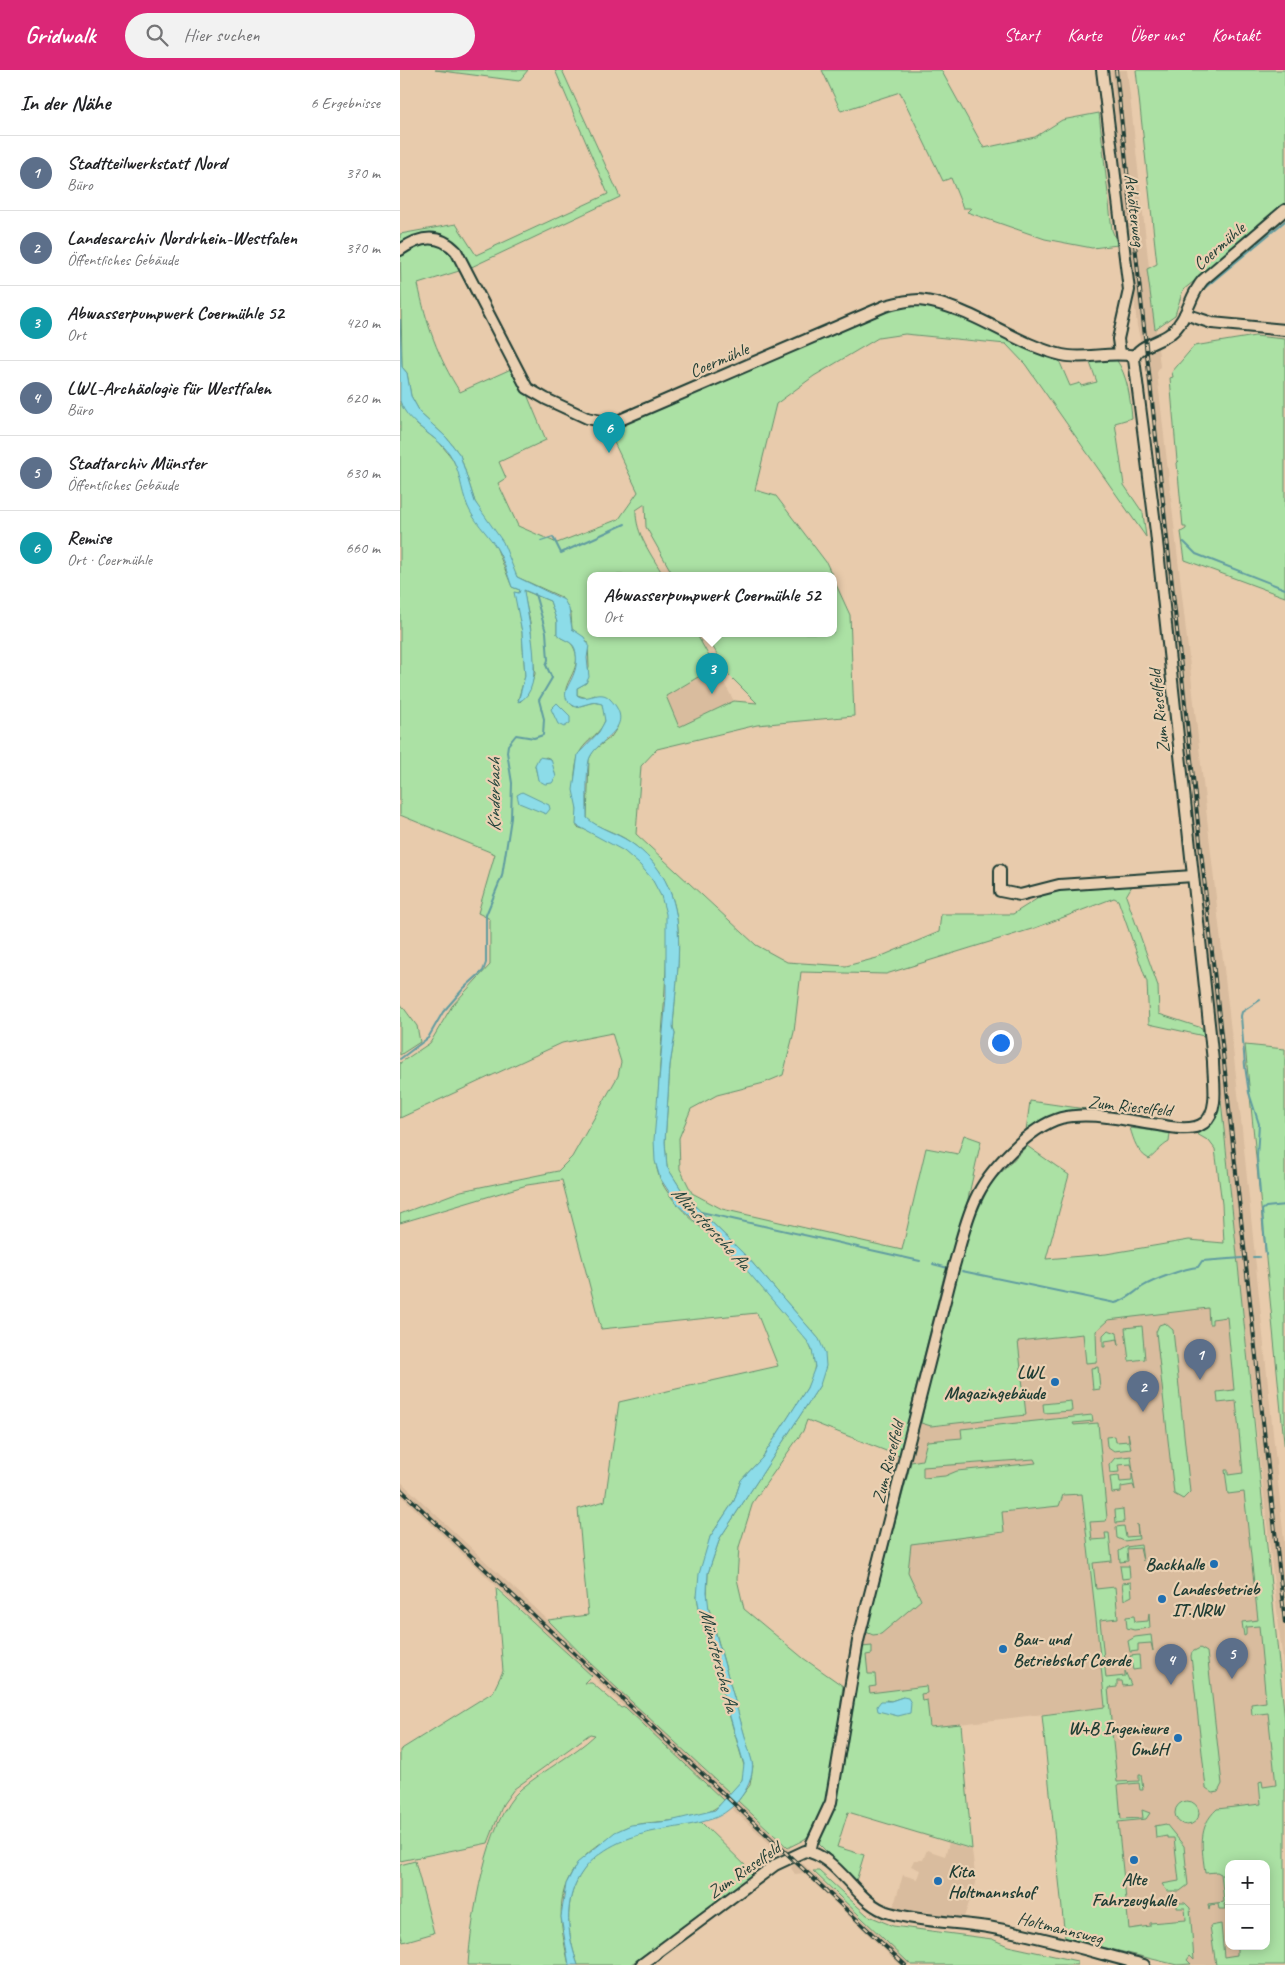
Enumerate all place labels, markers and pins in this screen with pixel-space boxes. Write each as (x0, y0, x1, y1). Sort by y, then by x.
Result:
pin: 6 (593, 412, 625, 453)
pin: 3 (696, 653, 728, 694)
pin: 1 (1184, 1339, 1216, 1380)
place label: LWL Magazingebäude (944, 1361, 1047, 1404)
pin: 2 (1127, 1371, 1159, 1412)
marker: LWL Magazingebäude (1049, 1376, 1061, 1388)
place label: Backhalle (1145, 1553, 1206, 1575)
marker: Backhalle (1208, 1558, 1220, 1570)
place label: Landesbetrieb IT.NRW (1172, 1578, 1261, 1621)
marker: Landesbetrieb IT.NRW (1156, 1593, 1168, 1605)
place label: Bau- und Betriebshof Coerde (1013, 1628, 1132, 1671)
pin: 5 (1216, 1638, 1248, 1679)
marker: Bau- und Betriebshof Coerde (997, 1643, 1009, 1655)
pin: 4 (1155, 1644, 1187, 1685)
place label: W+B Ingenieure GmbH (1068, 1717, 1172, 1760)
marker: W+B Ingenieure GmbH (1172, 1732, 1184, 1744)
marker: Alte Fahrzeughalle (1128, 1854, 1140, 1866)
place label: Kita Holtmannshof (948, 1860, 1039, 1903)
place label: Alte Fahrzeughalle (1092, 1868, 1178, 1911)
marker: Kita Holtmannshof (932, 1875, 944, 1887)

